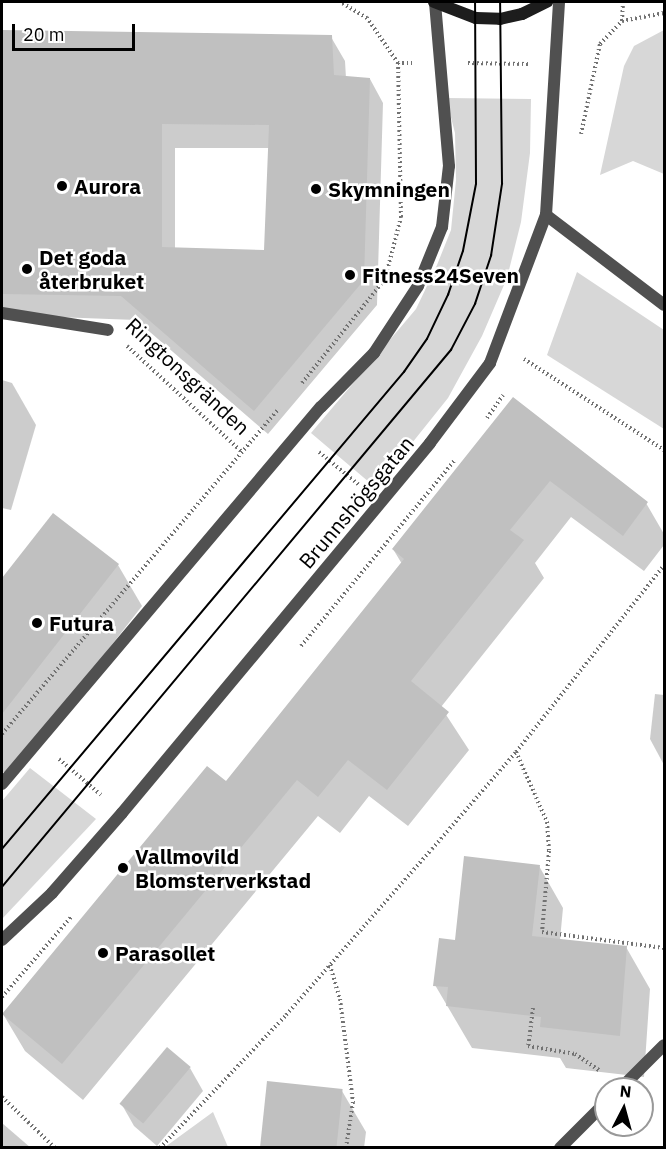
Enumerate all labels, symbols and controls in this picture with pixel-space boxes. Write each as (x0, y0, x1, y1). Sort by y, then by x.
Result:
scale bar (15, 12, 138, 50)
text: 20 m (23, 23, 65, 46)
place label: Aurora (74, 173, 141, 199)
place label: Skymningen (328, 176, 450, 202)
marker: Aurora (55, 179, 69, 193)
marker: Skymningen (309, 182, 323, 196)
place label: Det goda återbruket (39, 244, 144, 294)
marker: Det goda återbruket (20, 262, 34, 276)
place label: Fitness24Seven (362, 262, 519, 288)
marker: Fitness24Seven (343, 268, 357, 282)
street label: Ringtonsgränden (121, 312, 255, 440)
street label: Brunnshögsgatan (293, 431, 419, 573)
place label: Futura (49, 610, 114, 636)
marker: Futura (30, 616, 44, 630)
place label: Vallmovild Blomsterverkstad (135, 843, 311, 893)
marker: Vallmovild Blomsterverkstad (116, 861, 130, 875)
place label: Parasollet (115, 940, 215, 966)
marker: Parasollet (96, 946, 110, 960)
north arrow (594, 1077, 654, 1137)
text: N (619, 1081, 632, 1102)

